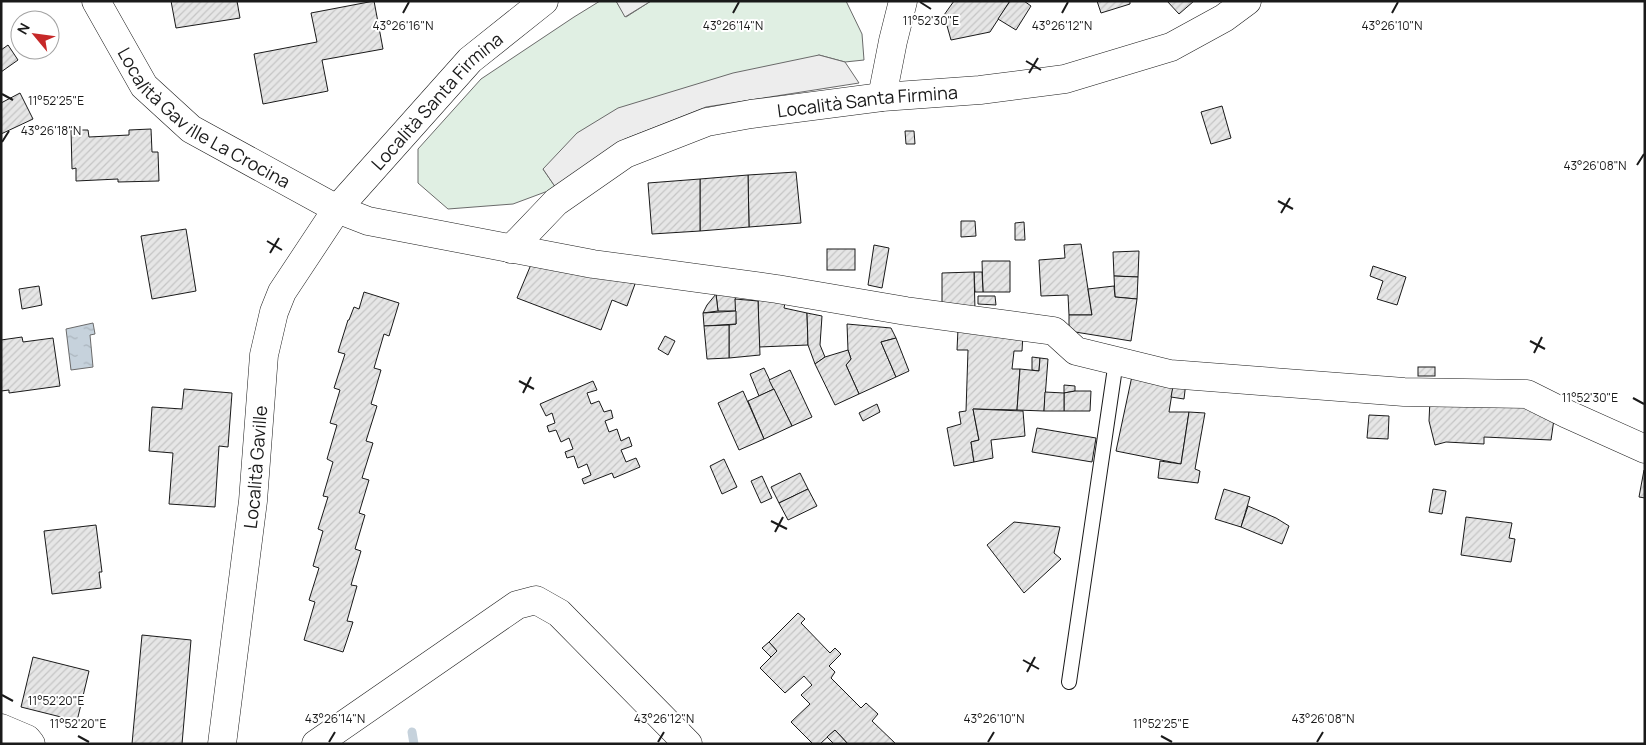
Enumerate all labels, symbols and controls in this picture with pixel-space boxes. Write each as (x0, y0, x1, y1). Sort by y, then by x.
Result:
north arrow (10, 10, 60, 60)
text: 11°52'30"E (903, 12, 959, 29)
text: 43°26'16"N (372, 17, 434, 34)
text: 43°26'14"N (703, 17, 763, 34)
text: 43°26'12"N (1032, 17, 1092, 34)
text: 43°26'10"N (1362, 17, 1422, 34)
text: N (12, 19, 34, 37)
street label: Località Santa Firmina (366, 27, 508, 175)
street label: Località Gav ille La Crocina (113, 43, 295, 193)
street label: Località Santa Firmina (776, 80, 958, 123)
text: 11°52'25"E (28, 92, 84, 109)
text: 43°26'18"N (21, 122, 81, 139)
text: 43°26'08"N (1563, 157, 1627, 174)
text: 11°52'30"E (1562, 389, 1618, 406)
street label: Località Gaville (238, 405, 272, 530)
text: 11°52'20"E (28, 692, 84, 709)
text: 43°26'14"N (305, 710, 365, 727)
text: 43°26'12"N (634, 710, 694, 727)
text: 43°26'10"N (964, 710, 1024, 727)
text: 43°26'08"N (1291, 710, 1355, 727)
text: 11°52'20"E (50, 715, 106, 732)
text: 11°52'25"E (1133, 715, 1189, 732)

